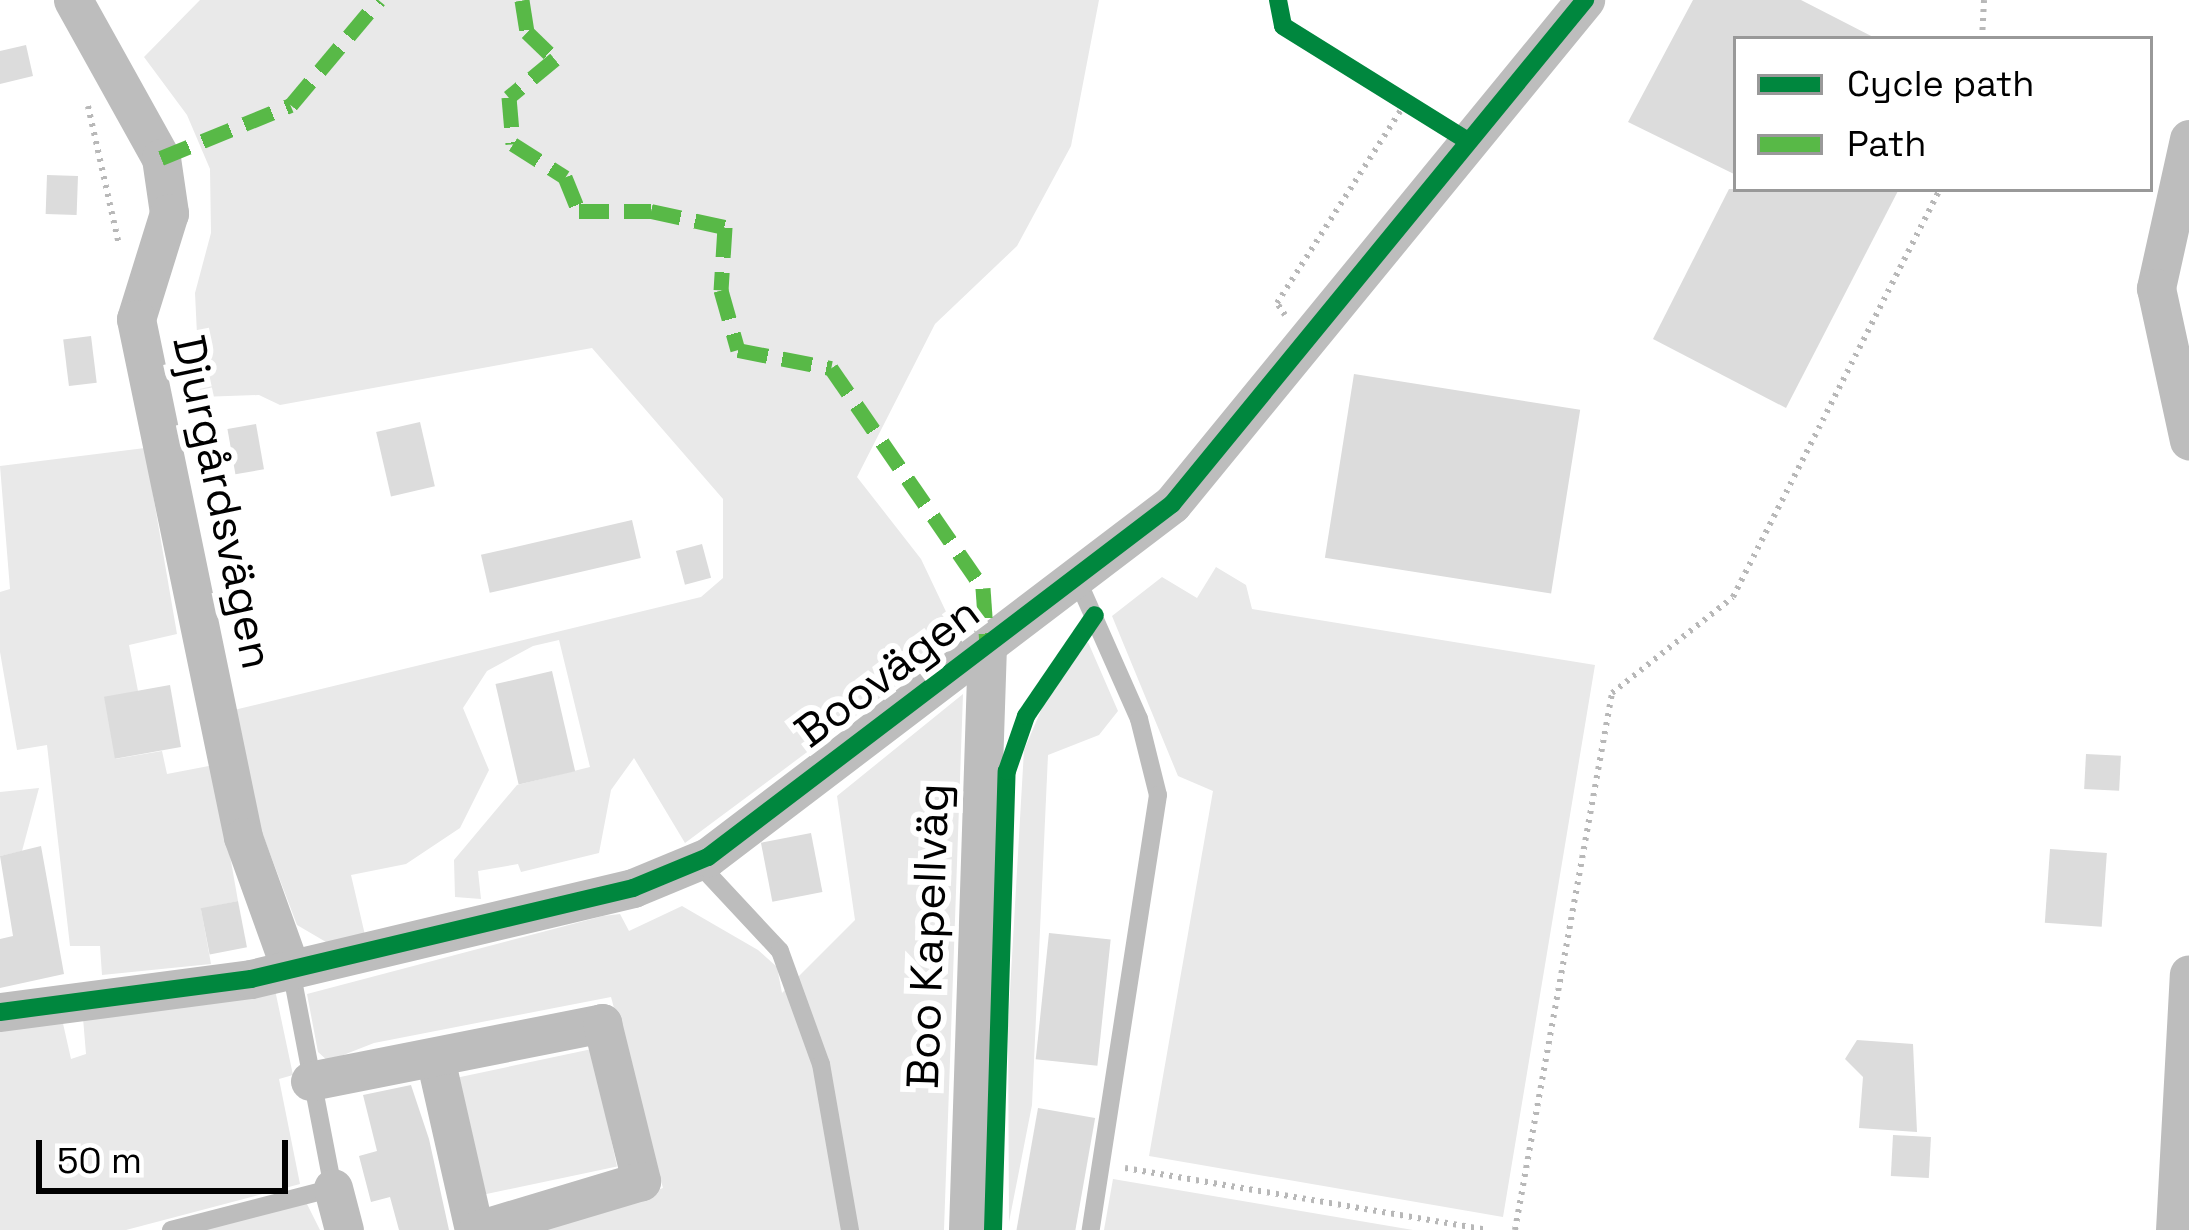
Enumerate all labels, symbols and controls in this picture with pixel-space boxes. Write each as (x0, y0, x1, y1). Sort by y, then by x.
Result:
legend (1733, 36, 2153, 192)
text: Cycle path (1847, 61, 2034, 107)
text: Path (1847, 121, 1926, 167)
street label: Djurgårdsvägen (161, 330, 285, 674)
street label: Boovägen (784, 585, 990, 759)
street label: Boo Kapellväg (896, 782, 960, 1090)
scale bar (42, 1116, 294, 1190)
text: 50 m (57, 1138, 142, 1184)

